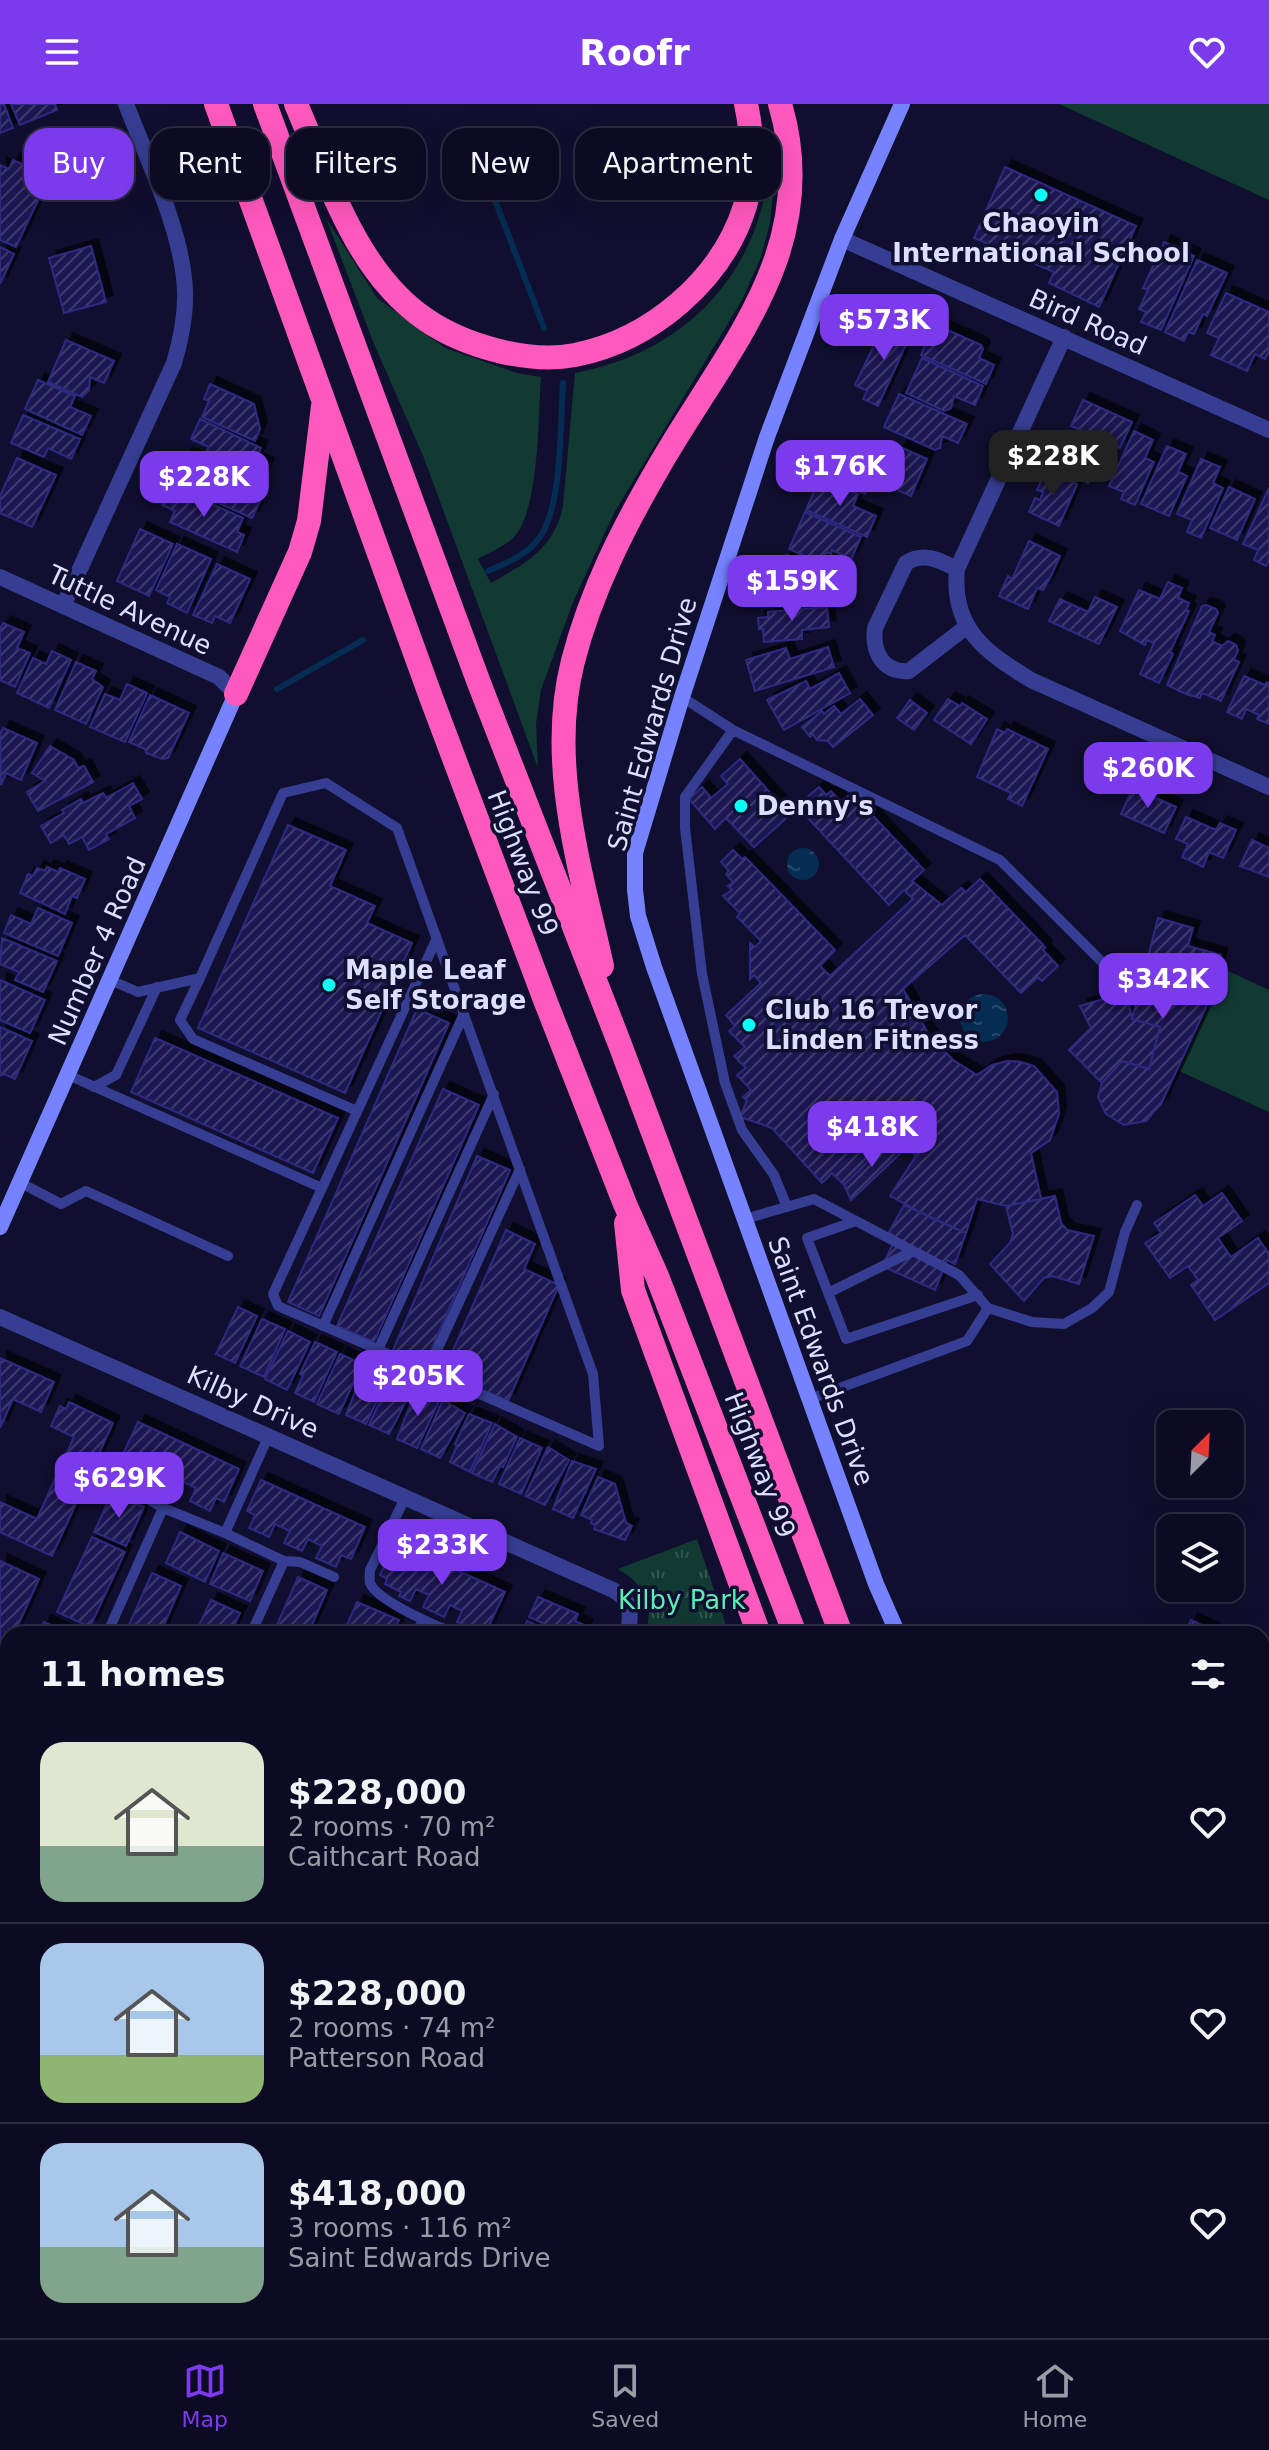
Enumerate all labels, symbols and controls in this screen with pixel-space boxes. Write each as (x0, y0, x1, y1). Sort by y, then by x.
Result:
icon: menu (40, 30, 84, 74)
icon: heart (1185, 30, 1229, 74)
text: Roofr (579, 32, 690, 73)
chip: Buy (24, 128, 134, 200)
chip: Rent (150, 128, 270, 200)
chip: Filters (286, 128, 426, 200)
chip: New (442, 128, 559, 200)
chip: Apartment (575, 128, 781, 200)
marker: Chaoyin International School (1032, 186, 1050, 204)
place label: Chaoyin International School (892, 208, 1190, 268)
street label: Bird Road (1025, 283, 1151, 361)
pin: $573K (828, 294, 940, 362)
text: $573K (838, 305, 930, 335)
pin: $228K (997, 430, 1109, 498)
pin: $176K (784, 440, 896, 508)
text: $228K (1007, 441, 1099, 471)
pin: $228K (148, 451, 260, 519)
text: $176K (794, 451, 886, 481)
text: $228K (158, 462, 250, 492)
pin: $159K (736, 555, 848, 623)
street label: Tuttle Avenue (43, 559, 216, 661)
text: $159K (746, 566, 838, 596)
street label: Saint Edwards Drive (601, 594, 703, 854)
pin: $260K (1092, 742, 1204, 810)
text: $260K (1102, 753, 1194, 783)
street label: Highway 99 (481, 786, 565, 940)
place label: Denny's (757, 791, 874, 821)
marker: Denny's (732, 797, 750, 815)
street label: Number 4 Road (42, 852, 152, 1050)
pin: $342K (1107, 953, 1219, 1021)
place label: Maple Leaf Self Storage (345, 955, 526, 1015)
text: $342K (1117, 964, 1209, 994)
marker: Maple Leaf Self Storage (320, 976, 338, 994)
place label: Club 16 Trevor Linden Fitness (765, 995, 979, 1055)
marker: Club 16 Trevor Linden Fitness (740, 1016, 758, 1034)
pin: $418K (816, 1101, 928, 1169)
text: $418K (826, 1112, 918, 1142)
street label: Saint Edwards Drive (762, 1232, 880, 1490)
pin: $205K (362, 1350, 474, 1418)
street label: Kilby Drive (183, 1360, 323, 1444)
text: $205K (372, 1361, 464, 1391)
street label: Highway 99 (718, 1388, 802, 1542)
north arrow (1156, 1410, 1244, 1498)
map controls (1156, 1410, 1244, 1602)
pin: $629K (63, 1452, 175, 1520)
text: $629K (73, 1463, 165, 1493)
button: layers (1156, 1514, 1244, 1602)
pin: $233K (386, 1519, 498, 1587)
text: $233K (396, 1530, 488, 1560)
park label: Kilby Park (618, 1585, 746, 1615)
icon: filters (1186, 1652, 1230, 1696)
text: 11 homes (40, 1654, 225, 1694)
text: $228,000 (288, 1772, 467, 1812)
icon: home (104, 1774, 200, 1870)
icon: heart (1186, 1800, 1230, 1844)
text: 2 rooms · 70 m² (288, 1812, 496, 1842)
text: Caithcart Road (288, 1842, 481, 1872)
text: $228,000 (288, 1973, 467, 2013)
icon: home (104, 1975, 200, 2071)
icon: heart (1186, 2001, 1230, 2045)
text: 2 rooms · 74 m² (288, 2013, 496, 2043)
text: Patterson Road (288, 2043, 485, 2073)
text: $418,000 (288, 2173, 467, 2213)
icon: home (104, 2175, 200, 2271)
icon: heart (1186, 2201, 1230, 2245)
text: 3 rooms · 116 m² (288, 2213, 512, 2243)
text: Saint Edwards Drive (288, 2243, 551, 2273)
tab: Map (182, 2359, 228, 2432)
tab: Saved (591, 2359, 659, 2432)
tab: Home (1022, 2359, 1087, 2432)

